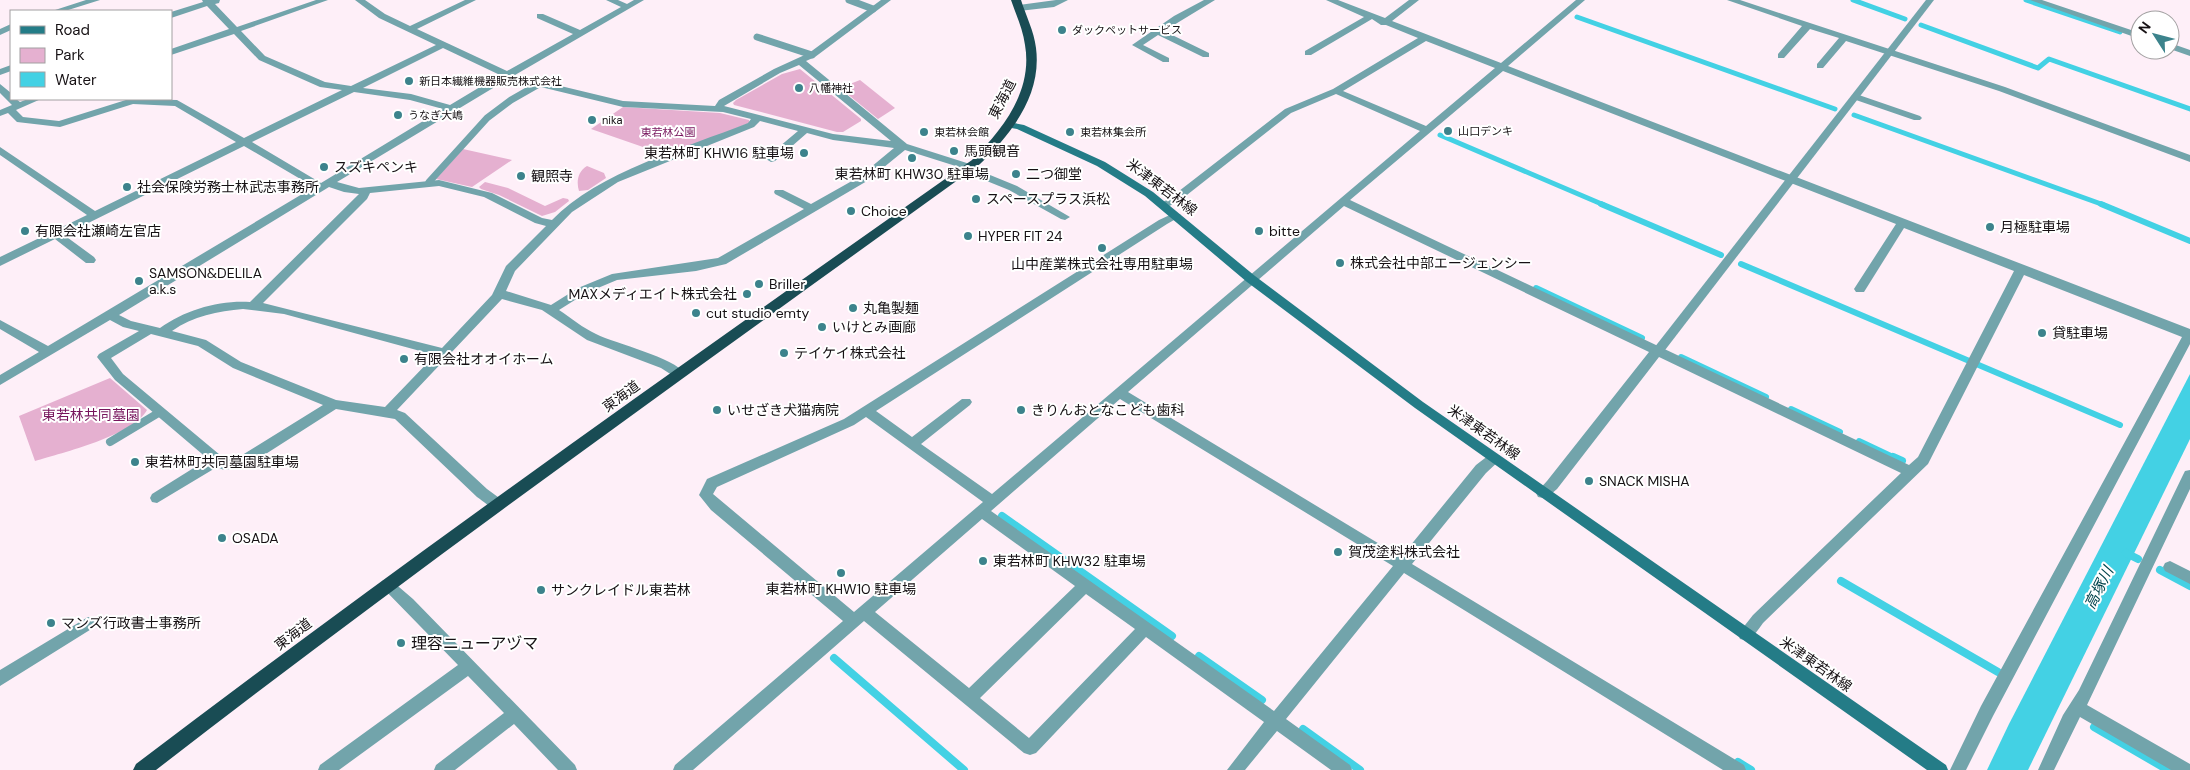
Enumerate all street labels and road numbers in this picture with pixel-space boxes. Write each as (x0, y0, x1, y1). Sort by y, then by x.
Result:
street label: 東海道 (984, 76, 1020, 122)
street label: 米津東若林線 (1123, 155, 1201, 219)
street label: 東海道 (599, 376, 643, 416)
street label: 米津東若林線 (1444, 401, 1524, 463)
street label: 東海道 (271, 614, 315, 654)
street label: 米津東若林線 (1776, 633, 1856, 695)

